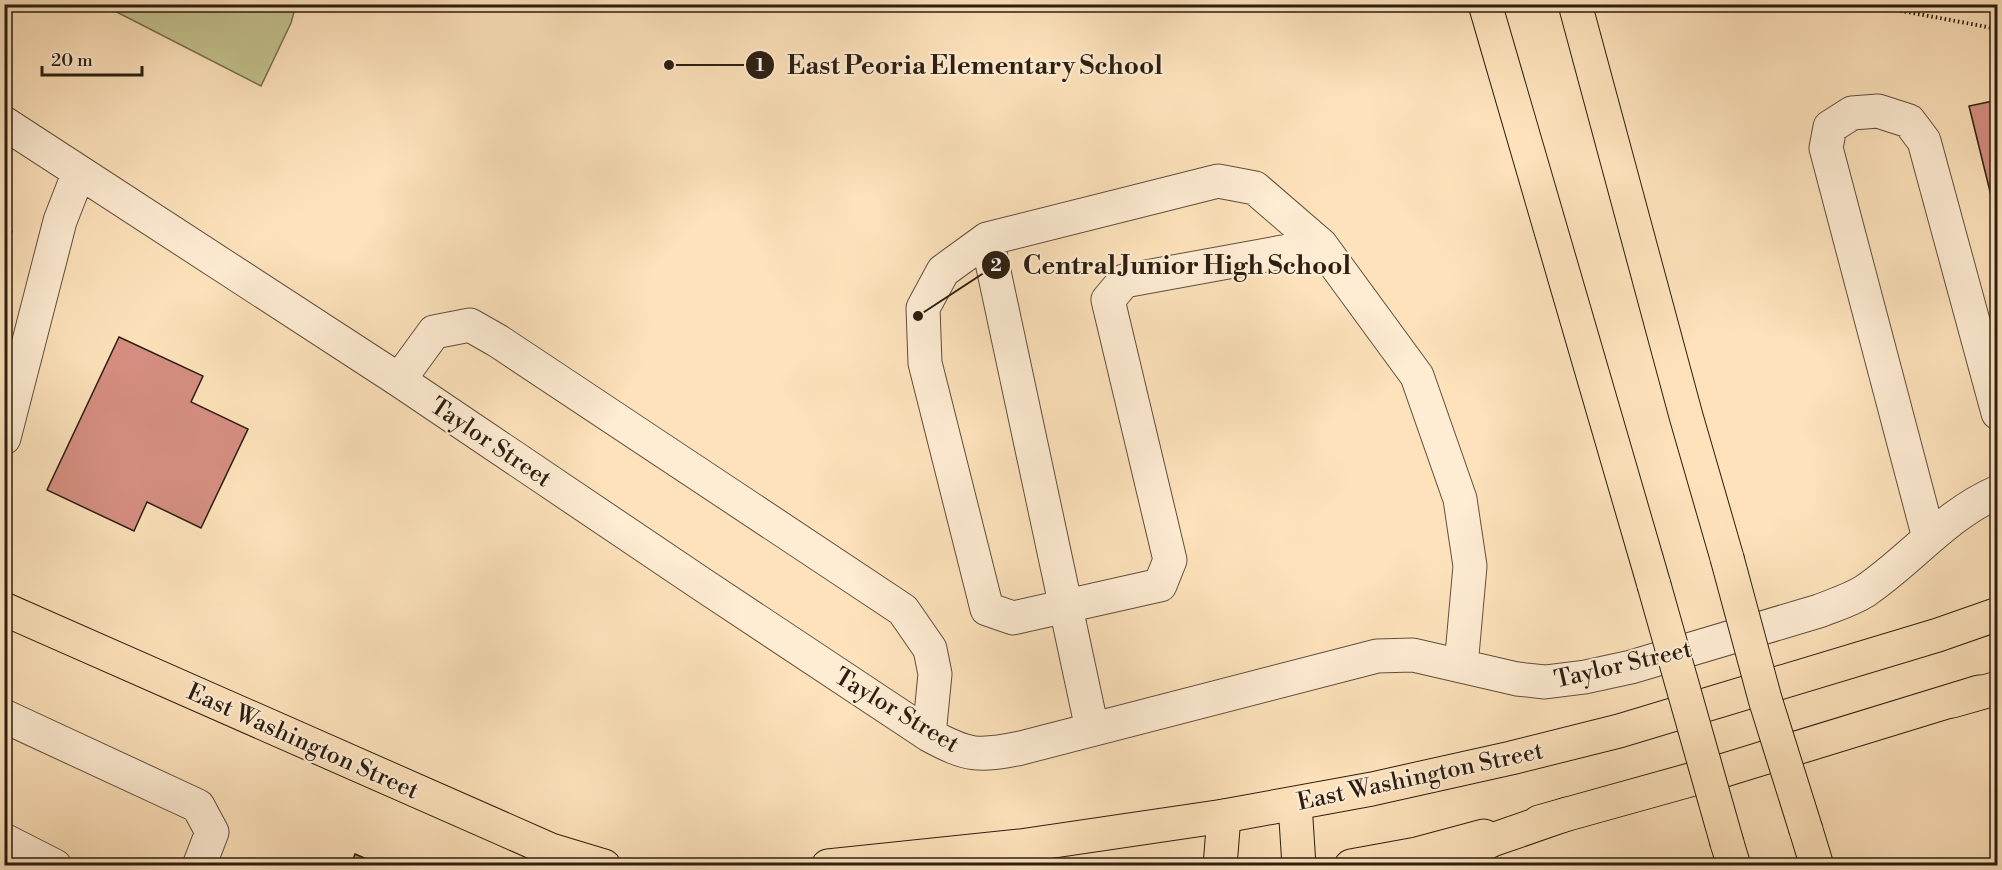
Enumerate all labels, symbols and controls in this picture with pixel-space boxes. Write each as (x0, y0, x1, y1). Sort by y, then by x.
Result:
scale bar (42, 39, 142, 77)
callout: East Peoria Elementary School (745, 43, 1175, 87)
text: 20 m (51, 49, 93, 72)
text: East Peoria Elementary School (787, 50, 1163, 82)
text: 1 (756, 54, 765, 77)
callout: Central Junior High School (981, 243, 1363, 287)
text: Central Junior High School (1023, 250, 1352, 282)
text: 2 (990, 254, 1002, 277)
street label: Taylor Street (424, 391, 557, 495)
street label: Taylor Street (1552, 634, 1695, 695)
street label: Taylor Street (829, 662, 965, 760)
street label: East Washington Street (182, 677, 424, 807)
street label: East Washington Street (1294, 736, 1546, 818)

